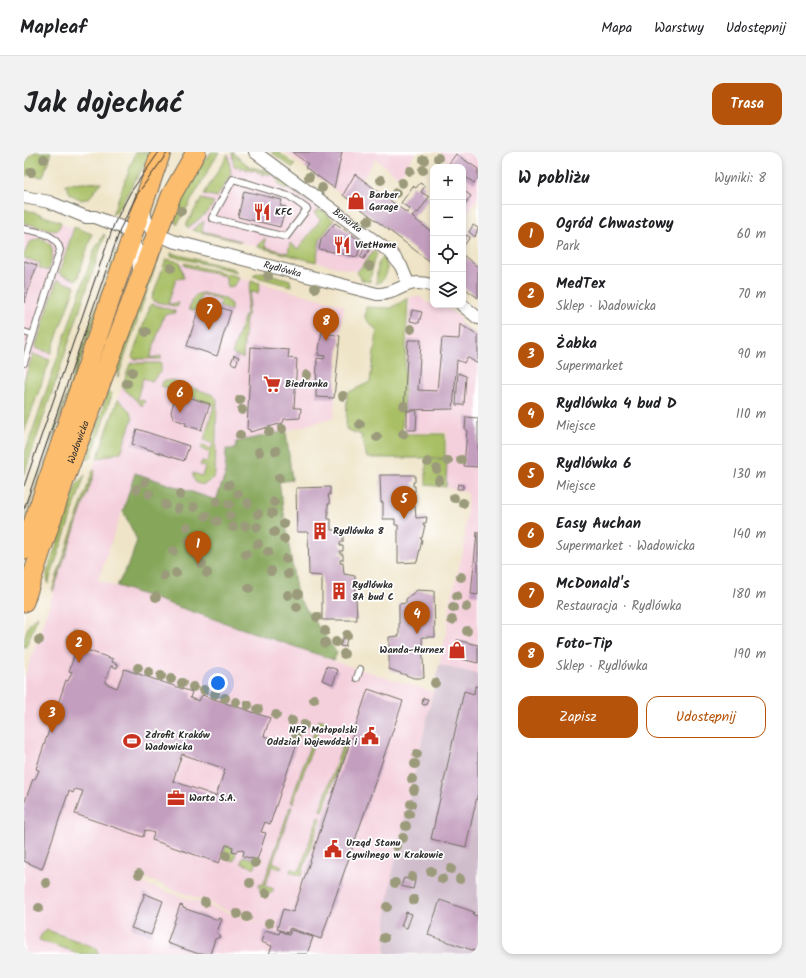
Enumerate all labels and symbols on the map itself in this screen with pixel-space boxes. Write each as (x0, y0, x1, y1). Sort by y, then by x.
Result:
place label: Barber Garage (369, 187, 399, 215)
shop icon: Barber Garage (346, 191, 366, 211)
restaurant icon: KFC (252, 202, 272, 222)
place label: KFC (275, 204, 293, 220)
street label: Bonarka (329, 204, 366, 237)
restaurant icon: VietHome (332, 235, 352, 255)
place label: VietHome (355, 237, 397, 253)
street label: Rydlówka (262, 257, 303, 282)
pin: 7 (196, 297, 222, 330)
pin: 8 (313, 308, 339, 341)
supermarket icon: Biedronka (262, 374, 282, 394)
place label: Biedronka (285, 376, 328, 392)
pin: 6 (167, 380, 193, 413)
street label: Wadowicka (63, 418, 94, 466)
pin: 5 (391, 486, 417, 519)
building icon: Rydlówka 8 (310, 521, 330, 541)
place label: Rydlówka 8 (333, 523, 384, 539)
pin: 1 (185, 531, 211, 564)
place label: Rydlówka 8A bud C (352, 577, 394, 605)
building icon: Rydlówka 8A bud C (329, 581, 349, 601)
pin: 4 (404, 601, 430, 634)
pin: 2 (66, 630, 92, 663)
shop icon: Wanda-Hurnex (447, 640, 467, 660)
place label: Wanda-Hurnex (380, 642, 444, 658)
your location (208, 673, 228, 693)
pin: 3 (39, 700, 65, 733)
place label: NFZ Małopolski Oddział Wojewódzk i (267, 722, 357, 750)
public building icon: NFZ Małopolski Oddział Wojewódzk i (360, 726, 380, 746)
place label: Zdrofit Kraków Wadowicka (145, 727, 211, 755)
sports icon: Zdrofit Kraków Wadowicka (122, 731, 142, 751)
office icon: Warta S.A. (166, 788, 186, 808)
place label: Warta S.A. (189, 790, 236, 806)
place label: Urząd Stanu Cywilnego w Krakowie (346, 835, 443, 863)
public building icon: Urząd Stanu Cywilnego w Krakowie (323, 839, 343, 859)

